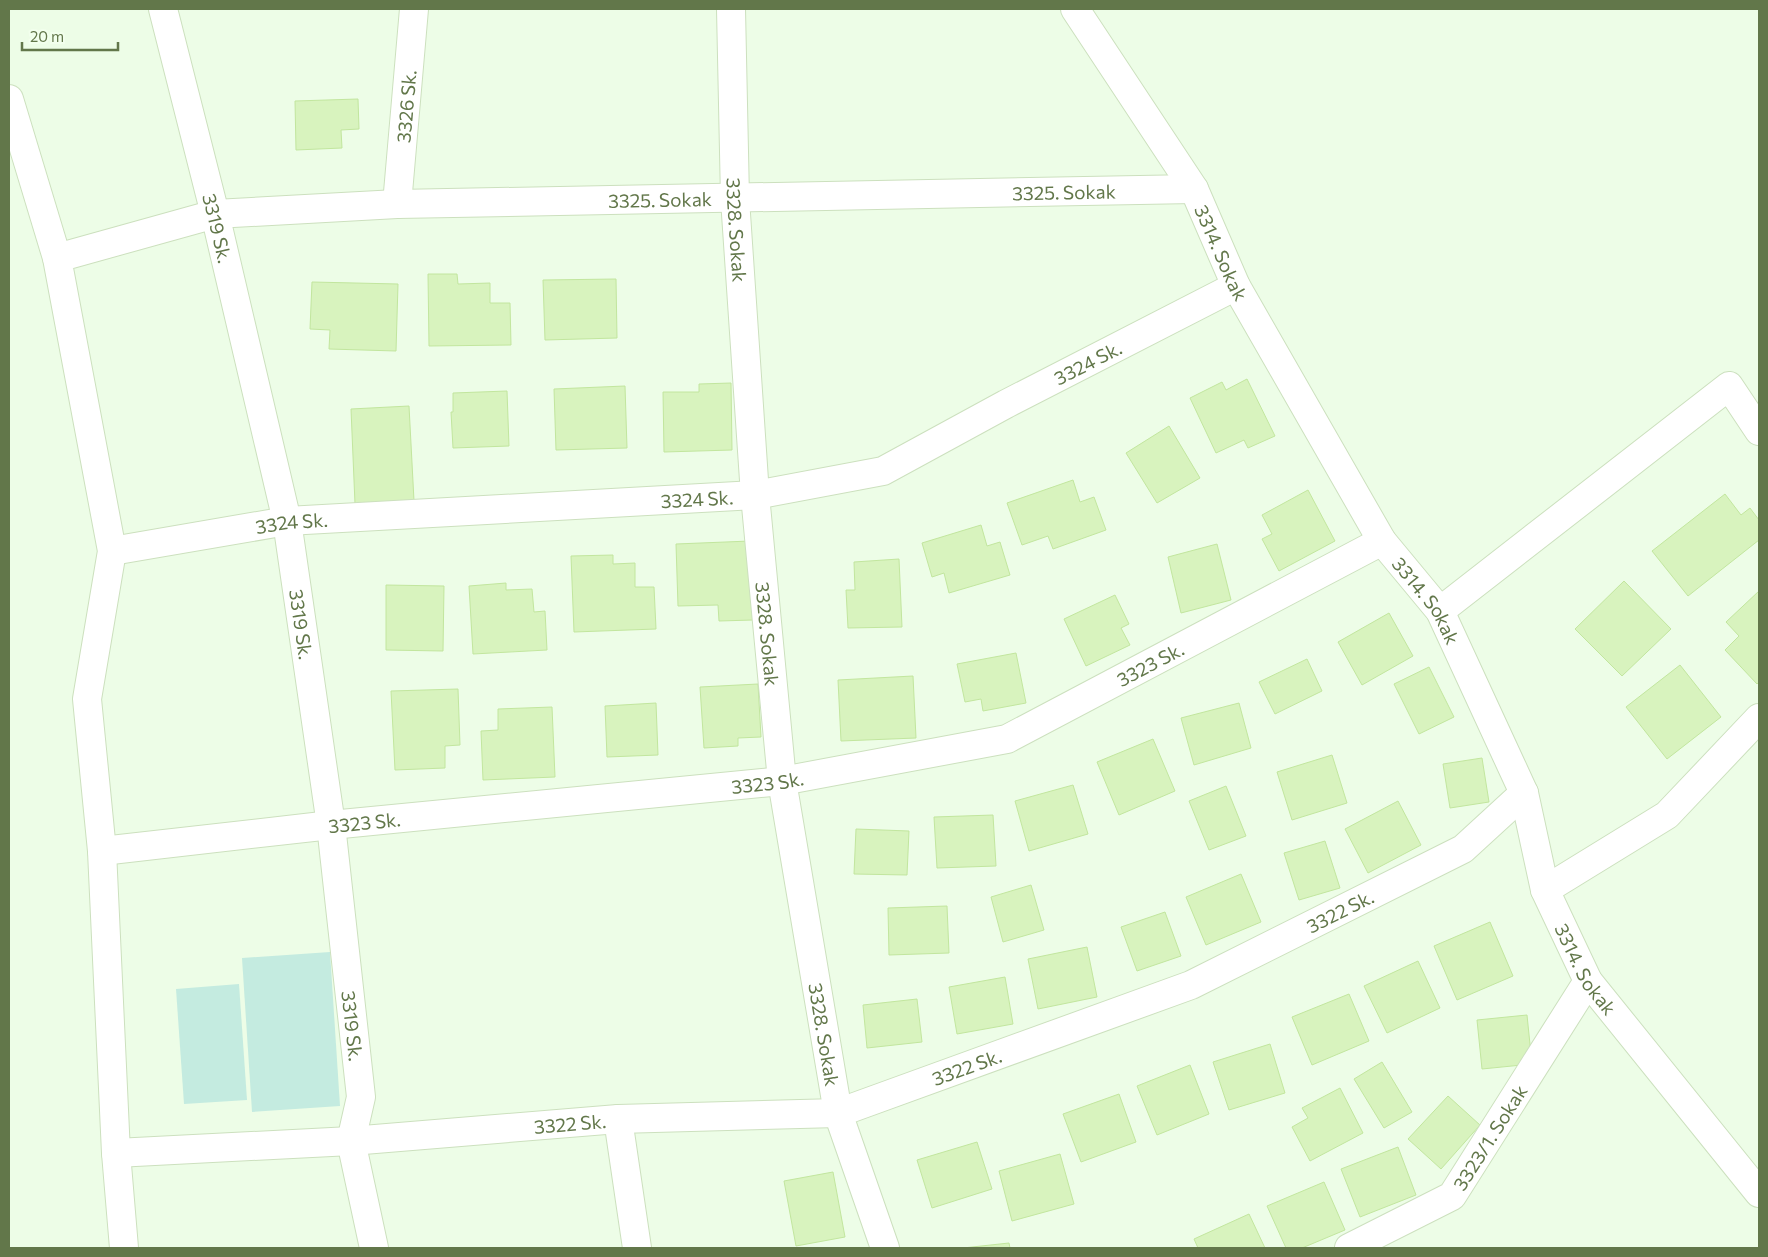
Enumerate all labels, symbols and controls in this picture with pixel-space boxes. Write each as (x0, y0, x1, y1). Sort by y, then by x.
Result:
scale bar (22, 20, 119, 52)
text: 20 m (30, 27, 64, 45)
street label: 3326 Sk. (391, 69, 420, 144)
street label: 3328. Sokak (723, 177, 752, 283)
street label: 3325. Sokak (1012, 179, 1116, 204)
street label: 3325. Sokak (608, 187, 712, 212)
street label: 3319 Sk. (199, 191, 238, 265)
street label: 3314. Sokak (1191, 201, 1253, 304)
street label: 3324 Sk. (1050, 335, 1125, 389)
street label: 3324 Sk. (660, 485, 734, 512)
street label: 3324 Sk. (254, 507, 328, 538)
street label: 3314. Sokak (1388, 552, 1465, 647)
street label: 3328. Sokak (752, 581, 784, 687)
street label: 3319 Sk. (285, 587, 318, 661)
street label: 3323 Sk. (1112, 636, 1187, 691)
street label: 3323 Sk. (730, 766, 805, 797)
street label: 3323 Sk. (327, 807, 402, 837)
street label: 3322 Sk. (1302, 884, 1377, 937)
street label: 3314. Sokak (1551, 919, 1622, 1019)
street label: 3328. Sokak (805, 981, 845, 1088)
street label: 3319 Sk. (338, 989, 368, 1062)
street label: 3322 Sk. (929, 1043, 1004, 1090)
street label: 3323/1. Sokak (1447, 1080, 1531, 1194)
street label: 3322 Sk. (533, 1109, 607, 1137)

